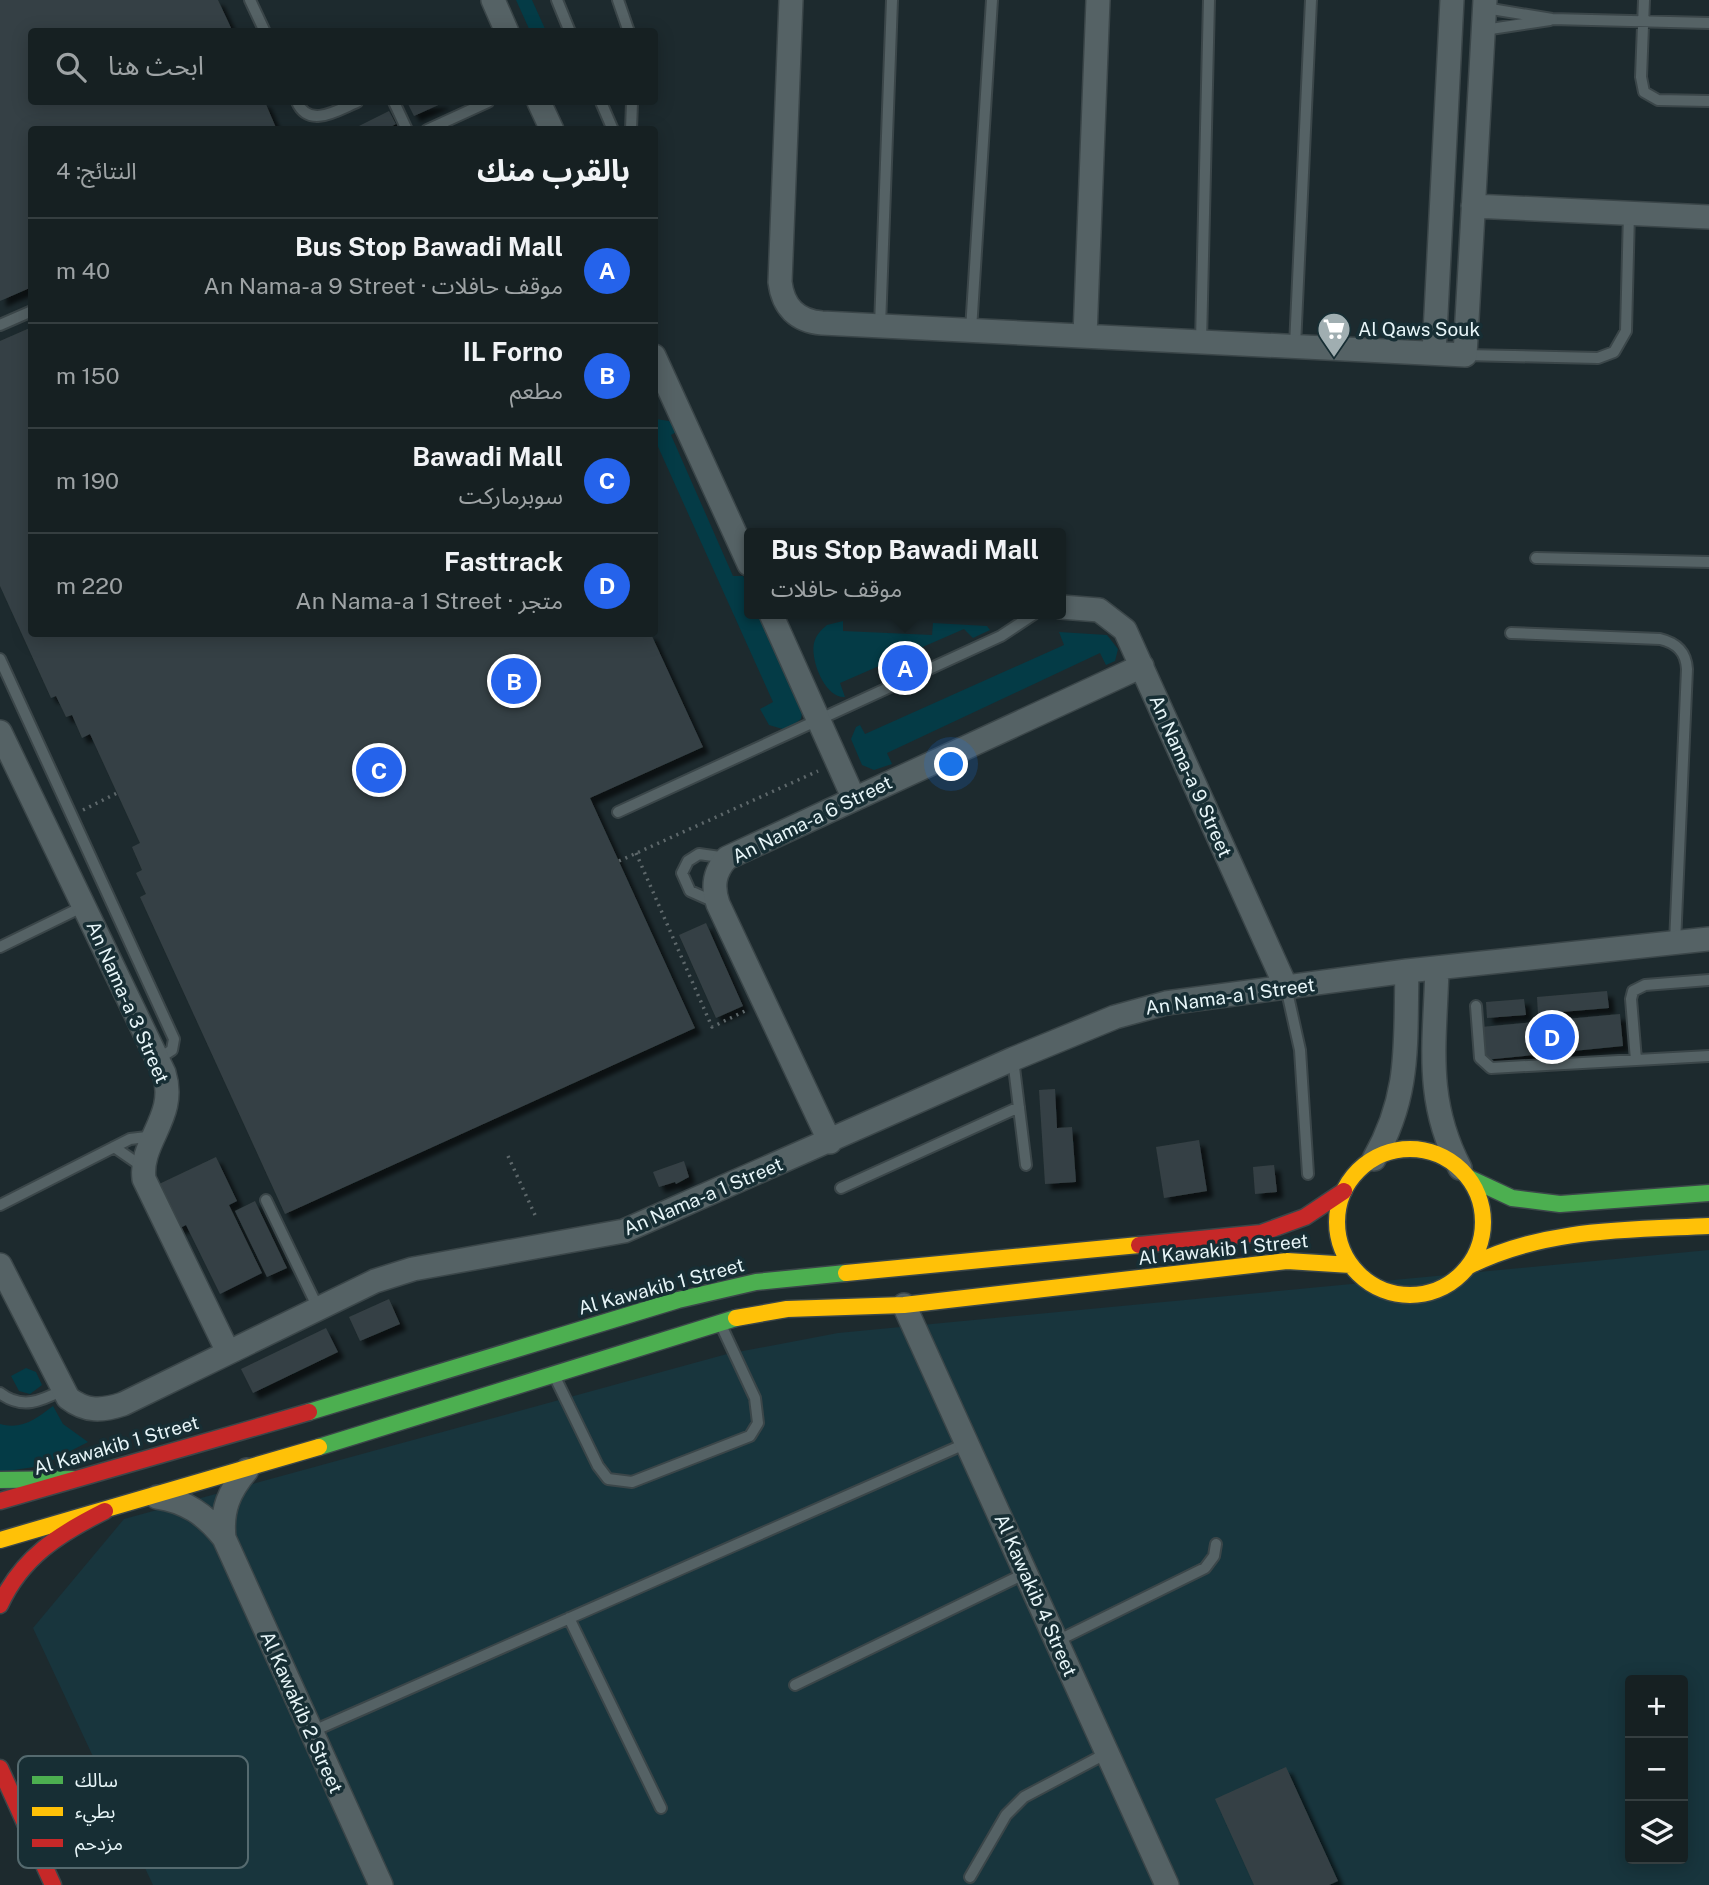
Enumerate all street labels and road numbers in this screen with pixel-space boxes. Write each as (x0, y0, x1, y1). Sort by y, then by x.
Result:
street label: An Nama-a 9 Street (1145, 692, 1237, 860)
street label: An Nama-a 6 Street (729, 771, 895, 867)
street label: An Nama-a 3 Street (82, 917, 174, 1087)
street label: An Nama-a 1 Street (1144, 973, 1316, 1019)
street label: An Nama-a 1 Street (620, 1152, 786, 1240)
street label: Al Kawakib 1 Street (1137, 1229, 1309, 1269)
street label: Al Kawakib 1 Street (576, 1253, 746, 1319)
street label: Al Kawakib 1 Street (31, 1411, 201, 1479)
street label: Al Kawakib 4 Street (990, 1510, 1082, 1680)
street label: Al Kawakib 2 Street (256, 1628, 348, 1796)

